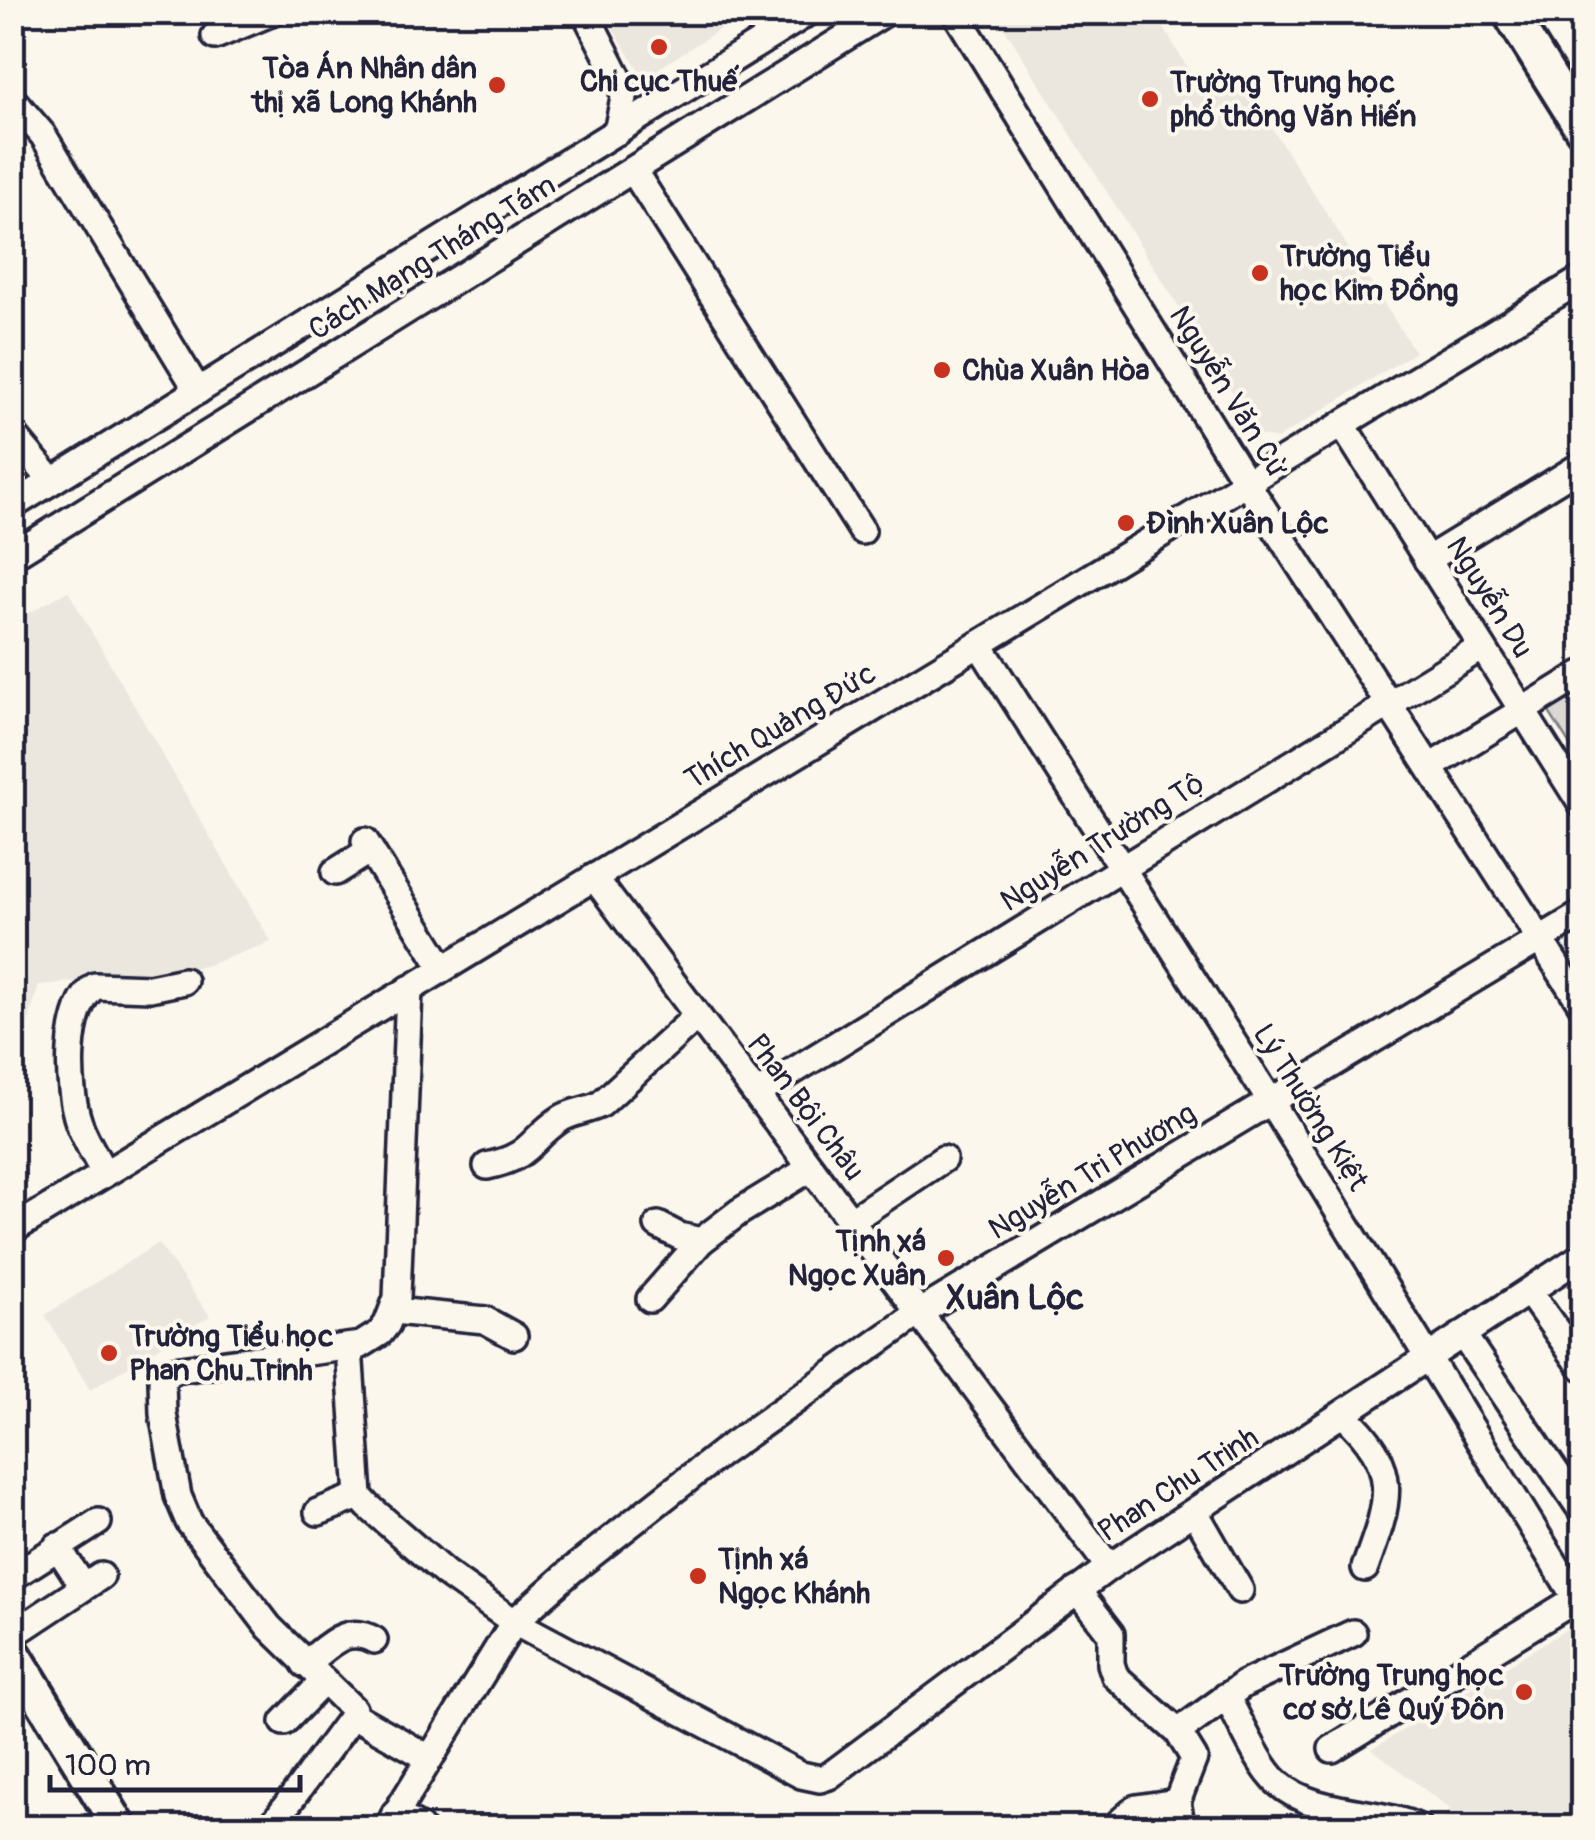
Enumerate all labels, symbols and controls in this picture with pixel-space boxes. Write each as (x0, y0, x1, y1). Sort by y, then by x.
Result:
marker: Chi cục Thuế (648, 36, 670, 58)
place label: Tòa Án Nhân dân thị xã Long Khánh (250, 50, 477, 121)
place label: Chi cục Thuế (580, 63, 739, 100)
place label: Trường Trung học phổ thông Văn Hiến (1169, 64, 1416, 135)
marker: Tòa Án Nhân dân thị xã Long Khánh (486, 74, 508, 96)
marker: Trường Trung học phổ thông Văn Hiến (1139, 88, 1161, 110)
street label: Cách Mạng Tháng Tám (302, 166, 563, 348)
place label: Trường Tiểu học Kim Đồng (1279, 238, 1458, 309)
marker: Trường Tiểu học Kim Đồng (1249, 262, 1271, 284)
street label: Nguyễn Văn Cừ (1161, 299, 1296, 485)
place label: Chùa Xuân Hòa (962, 352, 1150, 389)
marker: Chùa Xuân Hòa (931, 359, 953, 381)
place label: Đình Xuân Lộc (1146, 505, 1329, 542)
marker: Đình Xuân Lộc (1115, 512, 1137, 534)
street label: Nguyễn Du (1438, 530, 1541, 665)
street label: Thích Quảng Đức (678, 655, 882, 798)
street label: Nguyễn Trường Tộ (994, 765, 1211, 920)
street label: Lý Thường Kiệt (1245, 1017, 1377, 1198)
street label: Phan Bội Châu (738, 1027, 873, 1188)
street label: Nguyễn Tri Phương (982, 1095, 1203, 1248)
place label: Tịnh xá Ngọc Xuân (788, 1223, 926, 1294)
marker: Tịnh xá Ngọc Xuân (935, 1247, 957, 1269)
district label: Xuân Lộc (946, 1276, 1084, 1320)
place label: Trường Tiểu học Phan Chu Trinh (128, 1318, 333, 1389)
marker: Trường Tiểu học Phan Chu Trinh (98, 1342, 120, 1364)
street label: Phan Chu Trinh (1091, 1419, 1265, 1550)
place label: Tịnh xá Ngọc Khánh (717, 1541, 870, 1612)
marker: Tịnh xá Ngọc Khánh (687, 1565, 709, 1587)
place label: Trường Trung học cơ sở Lê Quý Đôn (1278, 1657, 1504, 1728)
marker: Trường Trung học cơ sở Lê Quý Đôn (1513, 1681, 1535, 1703)
scale bar (50, 1730, 300, 1792)
text: 100 m (65, 1747, 151, 1784)

